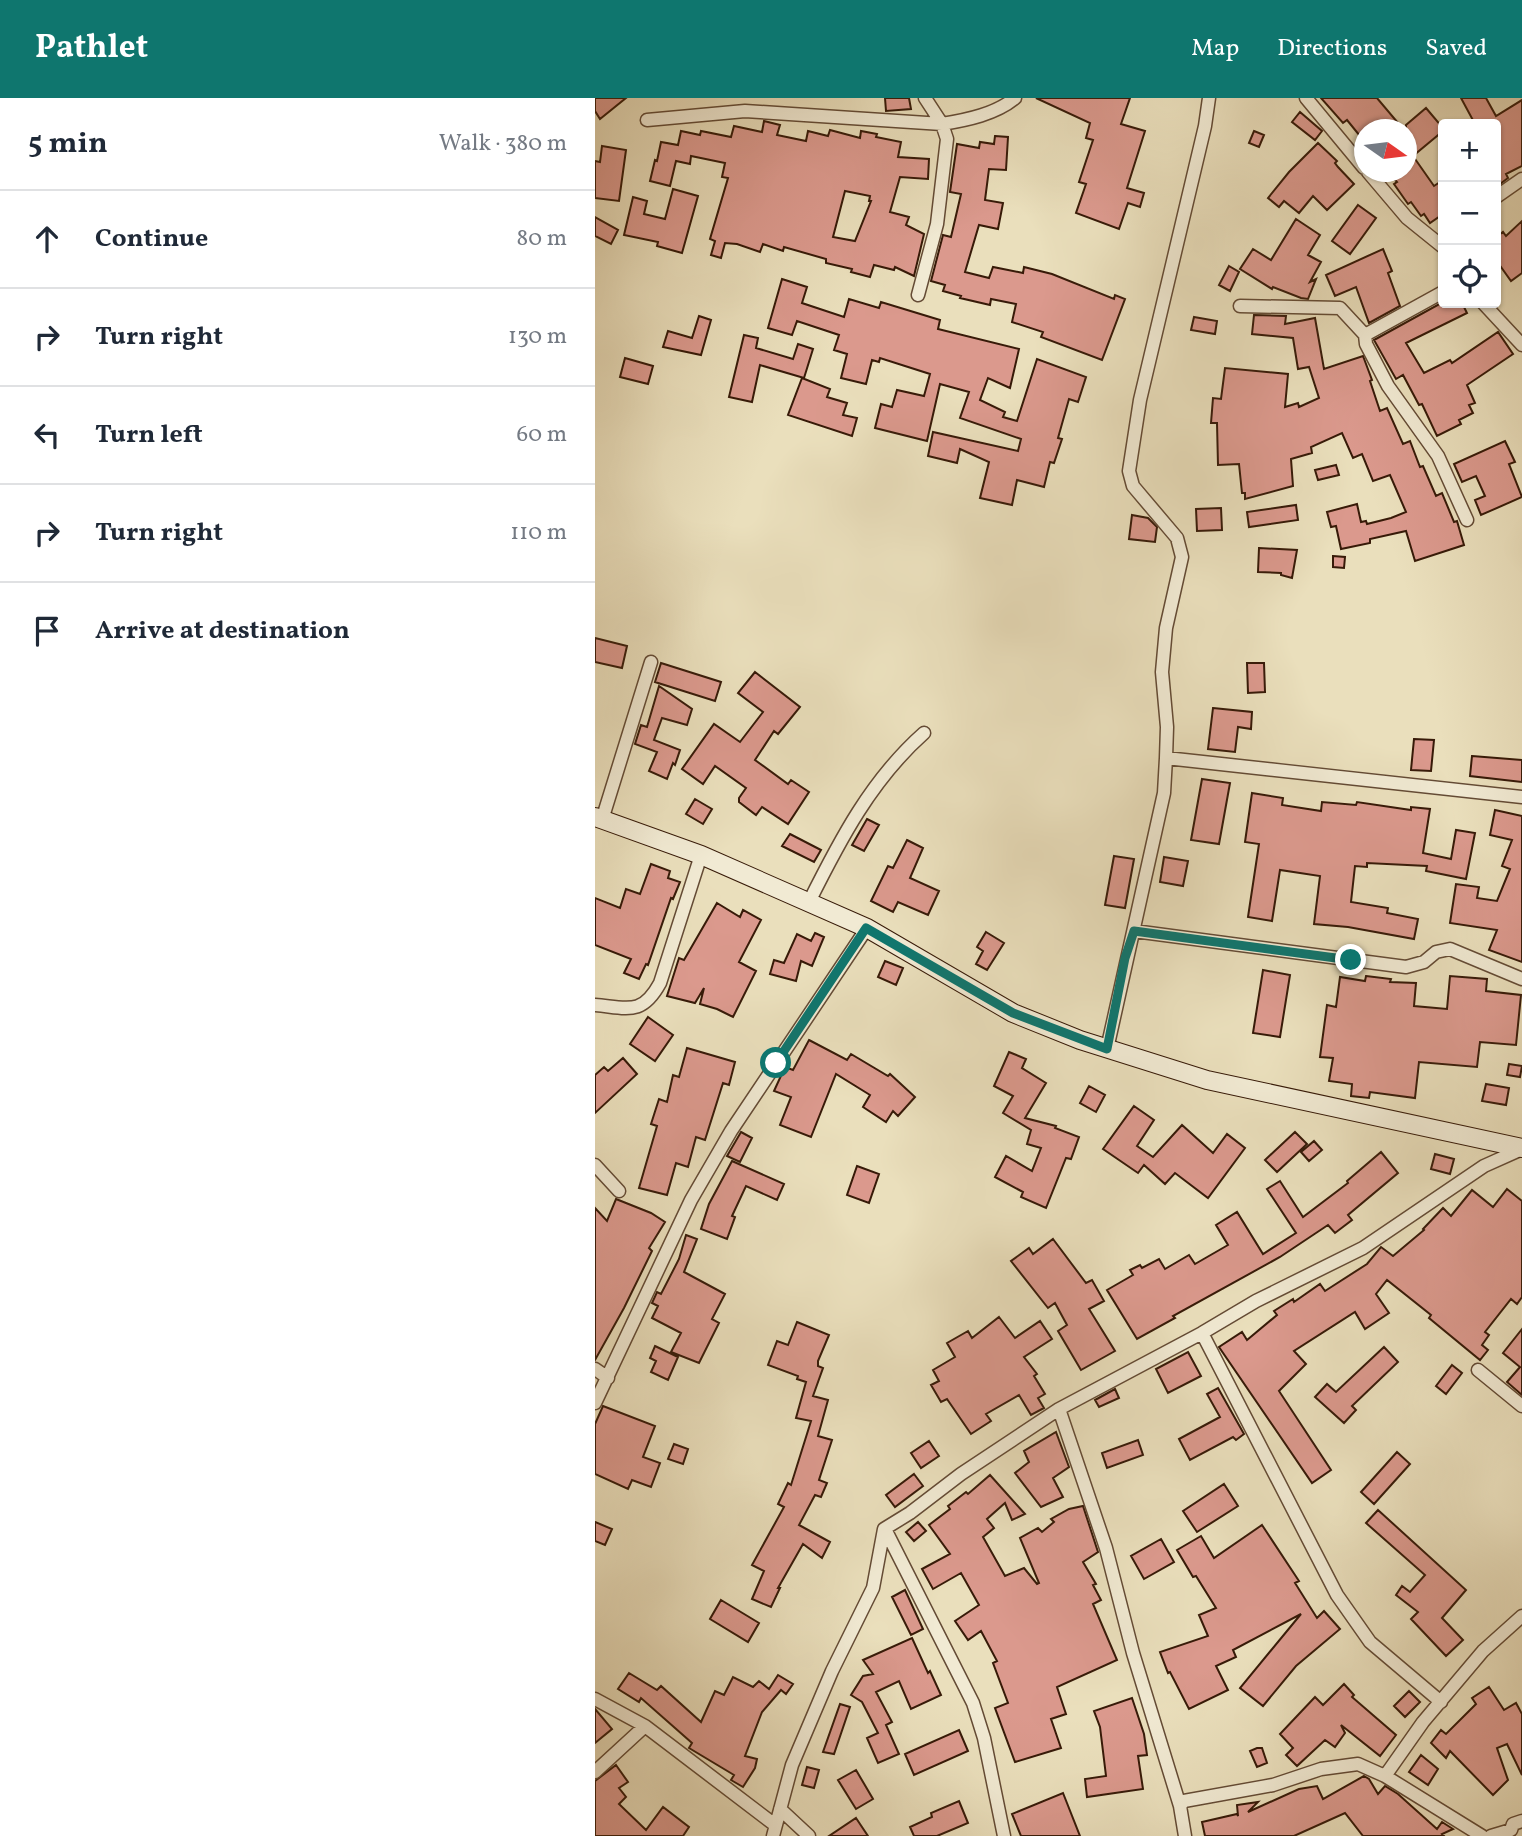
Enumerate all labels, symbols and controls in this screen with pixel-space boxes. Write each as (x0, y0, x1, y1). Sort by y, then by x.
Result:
text: Pathlet (35, 26, 148, 72)
text: Map (1191, 32, 1239, 66)
text: Directions (1277, 32, 1387, 66)
text: Saved (1425, 32, 1487, 66)
north arrow (1354, 119, 1417, 182)
map controls (1438, 119, 1501, 308)
button: + (1438, 119, 1501, 182)
text: 5 min (28, 123, 108, 165)
text: Walk · 380 m (439, 128, 567, 160)
button: − (1438, 182, 1501, 245)
icon: ahead (28, 220, 66, 258)
text: Continue (95, 221, 208, 257)
text: 80 m (517, 223, 567, 255)
button: locate (1438, 245, 1501, 308)
icon: right (28, 318, 66, 356)
text: Turn right (95, 319, 223, 355)
text: 130 m (508, 321, 567, 353)
icon: left (28, 416, 66, 454)
text: Turn left (95, 417, 203, 453)
text: 60 m (517, 419, 567, 451)
icon: right (28, 514, 66, 552)
text: Turn right (95, 515, 223, 551)
text: 110 m (510, 517, 567, 549)
icon: arrive (28, 612, 66, 650)
text: Arrive at destination (95, 613, 350, 649)
route end (1335, 944, 1366, 975)
route start (760, 1047, 791, 1078)

